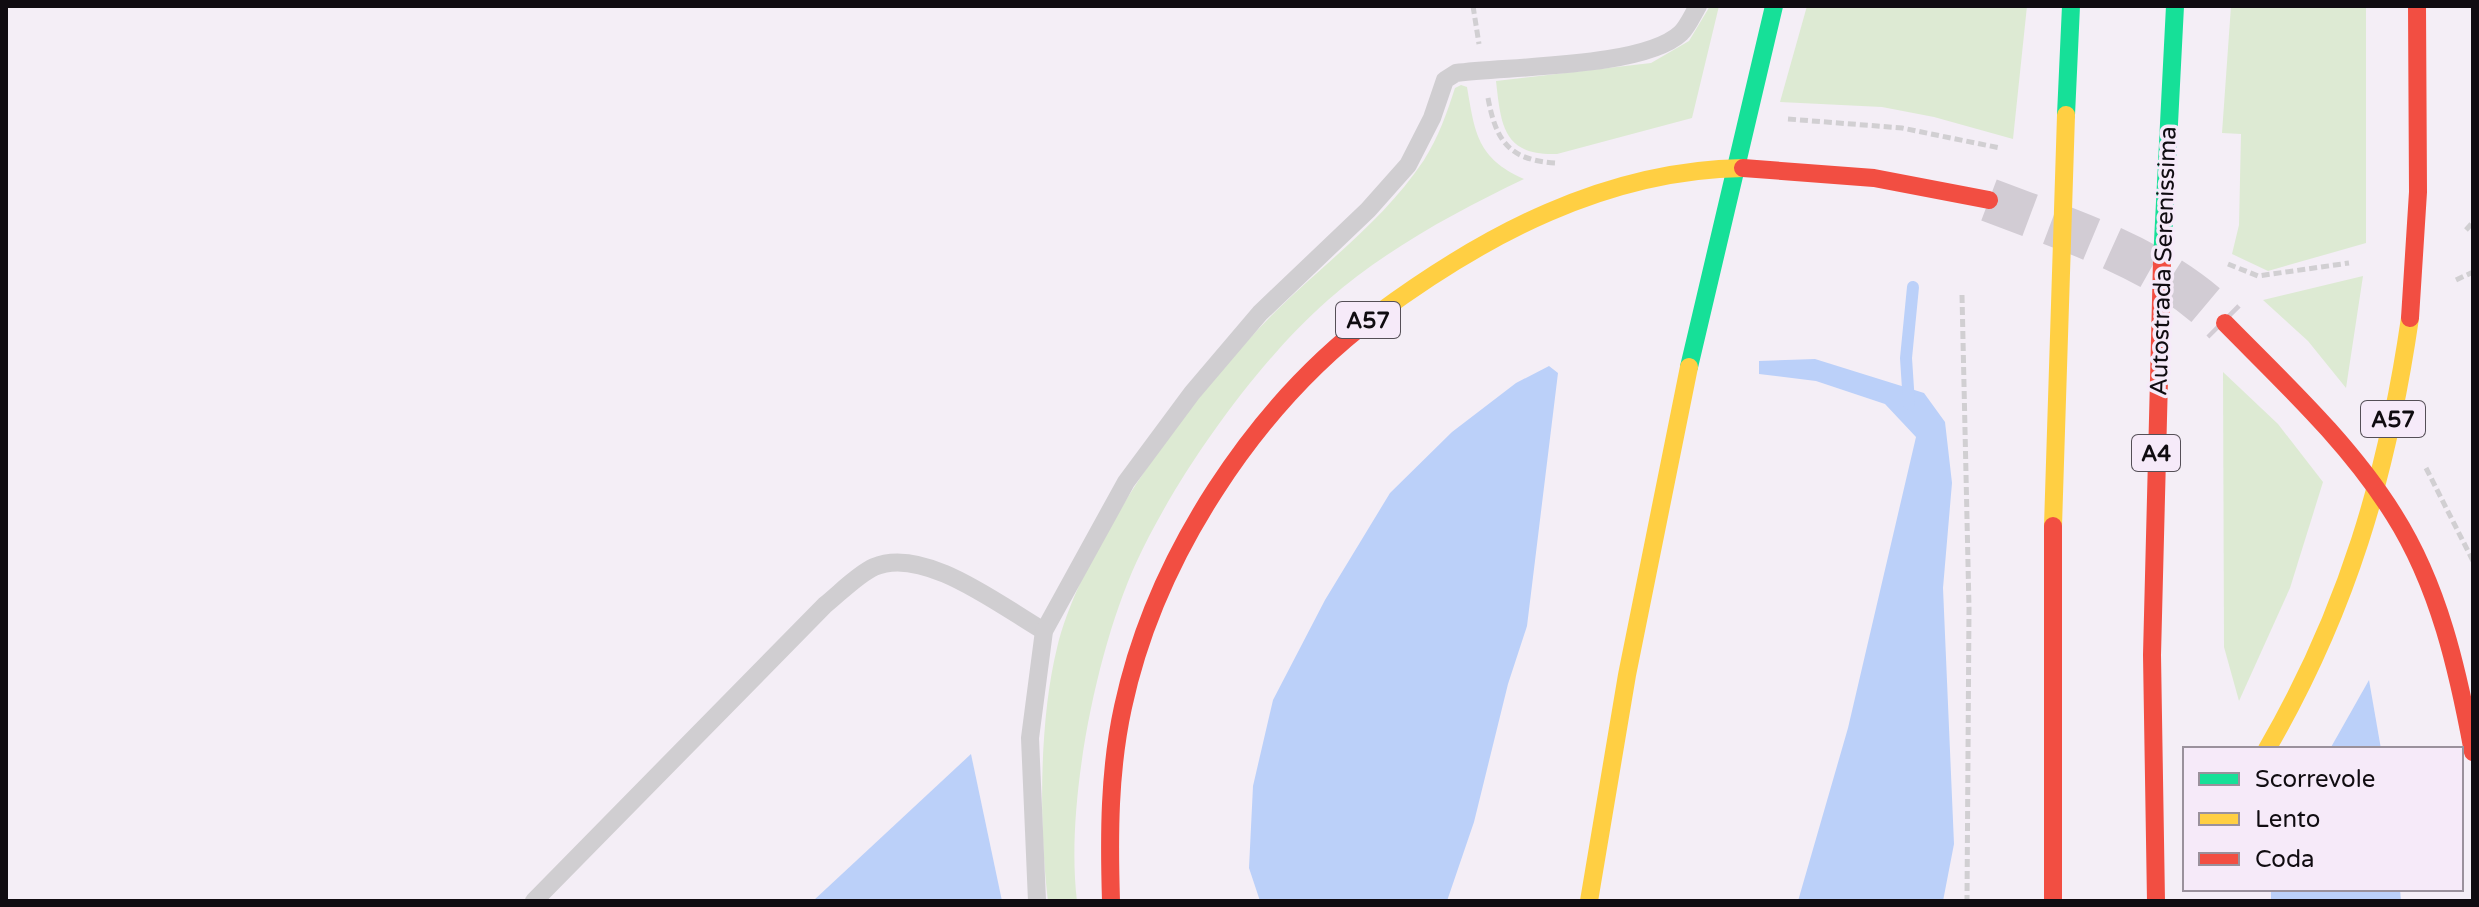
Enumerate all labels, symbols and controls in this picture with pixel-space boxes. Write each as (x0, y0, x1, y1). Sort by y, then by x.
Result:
street label: Autostrada Serenissima (2144, 126, 2183, 396)
road number: A57 (1336, 302, 1400, 338)
road number: A57 (2361, 401, 2425, 437)
road number: A4 (2132, 435, 2180, 471)
legend (2183, 747, 2463, 891)
text: Scorrevole (2255, 765, 2375, 794)
text: Lento (2255, 805, 2320, 834)
text: Coda (2255, 845, 2315, 874)

